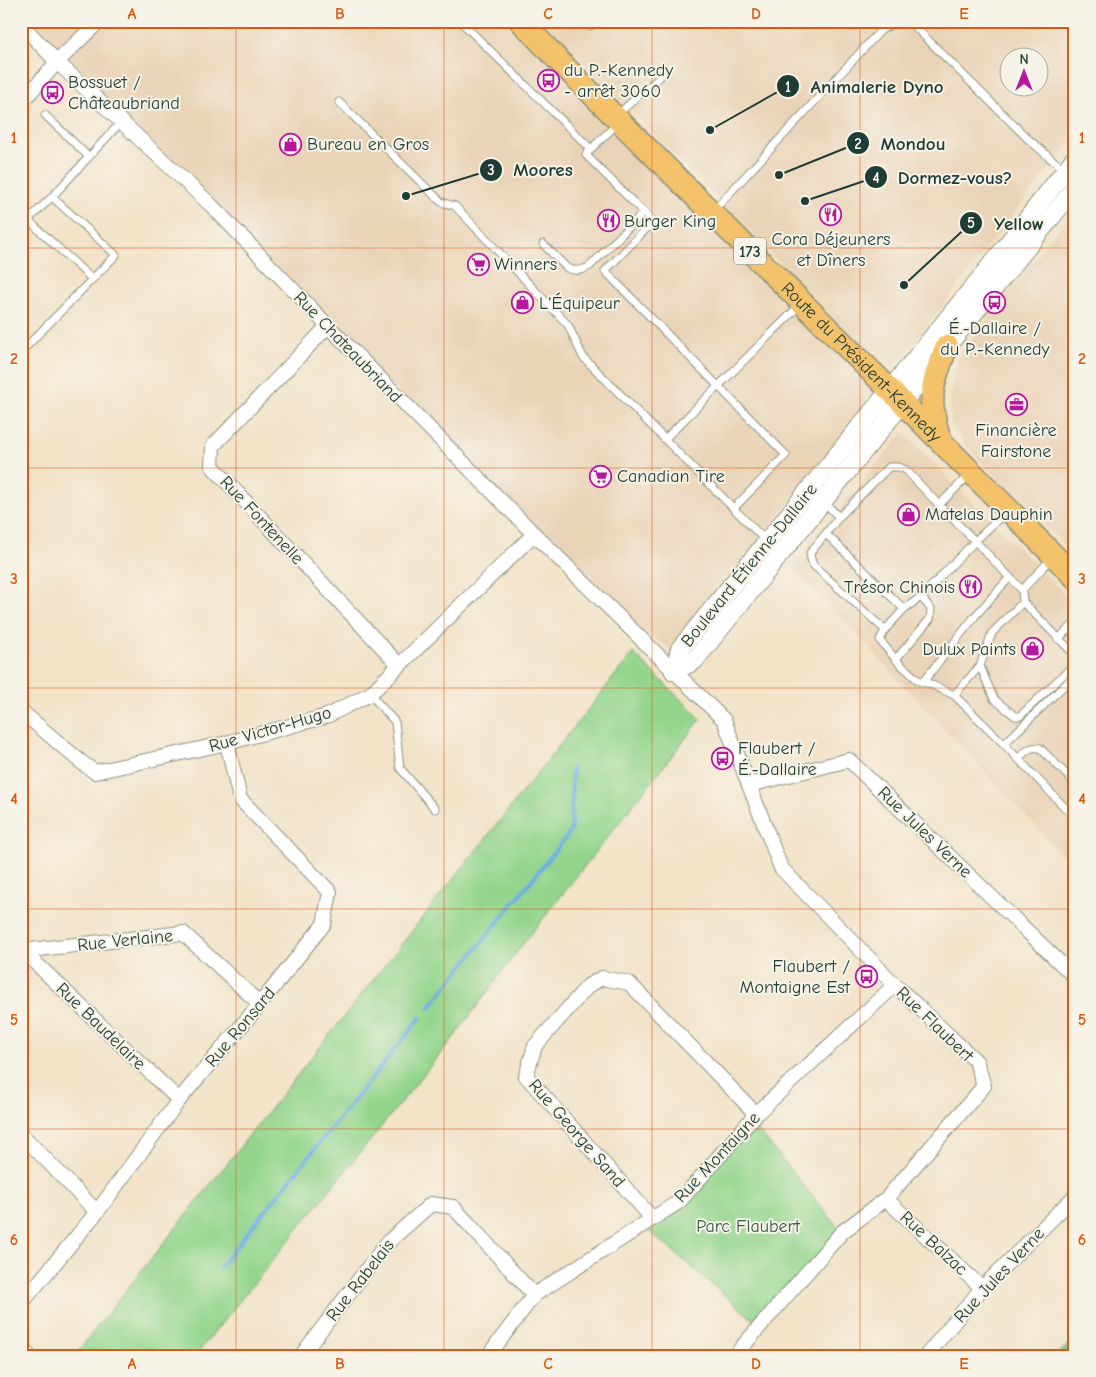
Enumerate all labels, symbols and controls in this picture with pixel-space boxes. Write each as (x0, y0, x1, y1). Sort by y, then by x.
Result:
text: A (128, 5, 137, 23)
text: B (335, 5, 345, 23)
text: C (543, 5, 553, 23)
text: D (751, 5, 761, 23)
text: E (959, 5, 969, 23)
north arrow (998, 48, 1048, 98)
text: N (1019, 51, 1029, 68)
place label: du P.-Kennedy - arrêt 3060 (564, 60, 674, 102)
bus stop icon: du P.-Kennedy - arrêt 3060 (536, 68, 560, 92)
callout: Animalerie Dyno (776, 69, 954, 103)
place label: Bossuet / Châteaubriand (68, 72, 180, 114)
text: Animalerie Dyno (810, 76, 944, 98)
text: 1 (785, 78, 791, 96)
bus stop icon: Bossuet / Châteaubriand (40, 80, 64, 104)
callout: Mondou (845, 126, 955, 160)
text: 1 (11, 129, 17, 147)
text: 1 (1079, 129, 1085, 147)
shop icon: Bureau en Gros (279, 132, 303, 156)
text: Mondou (880, 133, 946, 155)
place label: Bureau en Gros (307, 134, 429, 155)
text: 2 (854, 135, 862, 153)
callout: Moores (478, 153, 583, 187)
text: Moores (513, 159, 573, 181)
callout: Dormez-vous? (863, 160, 1023, 194)
text: 3 (487, 161, 495, 179)
text: Dormez-vous? (898, 167, 1012, 189)
text: 4 (872, 169, 880, 187)
restaurant icon: Cora Déjeuners et Dîners (819, 202, 843, 226)
callout: Yellow (959, 206, 1053, 240)
restaurant icon: Burger King (596, 209, 620, 233)
place label: Burger King (624, 211, 716, 232)
text: Yellow (994, 213, 1044, 235)
text: 5 (967, 214, 975, 232)
place label: Cora Déjeuners et Dîners (771, 229, 891, 271)
road number: 173 (734, 238, 766, 264)
supermarket icon: Winners (466, 252, 490, 276)
place label: Winners (494, 254, 557, 275)
street label: Route du Président-Kennedy (777, 278, 946, 447)
street label: Rue Chateaubriand (289, 287, 406, 407)
shop icon: L'Équipeur (511, 291, 535, 315)
bus stop icon: É.-Dallaire / du P.-Kennedy (983, 291, 1007, 315)
place label: L'Équipeur (539, 292, 621, 314)
place label: É.-Dallaire / du P.-Kennedy (940, 317, 1051, 360)
text: 2 (10, 350, 18, 368)
text: 2 (1078, 350, 1086, 368)
office icon: Financière Fairstone (1004, 393, 1028, 417)
place label: Financière Fairstone (975, 420, 1057, 462)
supermarket icon: Canadian Tire (589, 464, 613, 488)
place label: Canadian Tire (617, 466, 725, 487)
street label: Rue Fontenelle (215, 472, 308, 569)
street label: Boulevard Étienne-Dallaire (676, 479, 822, 651)
shop icon: Matelas Dauphin (897, 502, 921, 526)
place label: Matelas Dauphin (925, 504, 1053, 525)
text: 3 (10, 570, 18, 588)
text: 3 (1078, 570, 1086, 588)
restaurant icon: Trésor Chinois (959, 575, 983, 599)
place label: Trésor Chinois (844, 577, 955, 598)
shop icon: Dulux Paints (1020, 637, 1044, 661)
place label: Dulux Paints (923, 639, 1016, 660)
street label: Rue Victor-Hugo (206, 702, 334, 757)
place label: Flaubert / É.-Dallaire (738, 738, 817, 780)
bus stop icon: Flaubert / É.-Dallaire (710, 746, 734, 770)
street label: Rue Jules Verne (873, 782, 976, 882)
text: 4 (10, 790, 18, 808)
text: 4 (1078, 790, 1086, 808)
street label: Rue Verlaine (76, 925, 174, 956)
place label: Flaubert / Montaigne Est (739, 956, 851, 998)
bus stop icon: Flaubert / Montaigne Est (854, 964, 878, 988)
street label: Rue Baudelaire (52, 978, 150, 1074)
street label: Rue Ronsard (201, 983, 280, 1072)
street label: Rue Flaubert (892, 983, 978, 1067)
text: 5 (10, 1011, 18, 1029)
text: 5 (1078, 1011, 1086, 1029)
street label: Rue George Sand (524, 1075, 629, 1192)
street label: Rue Montaigne (670, 1108, 765, 1207)
street label: Rue Balzac (896, 1207, 972, 1280)
park label: Parc Flaubert (696, 1216, 801, 1237)
street label: Rue Jules Verne (950, 1223, 1049, 1327)
text: 6 (10, 1231, 18, 1249)
text: 6 (1078, 1231, 1086, 1249)
street label: Rue Rabelais (322, 1235, 399, 1325)
text: A (128, 1355, 137, 1373)
text: B (335, 1355, 345, 1373)
text: C (543, 1355, 553, 1373)
text: D (751, 1355, 761, 1373)
text: E (959, 1355, 969, 1373)

